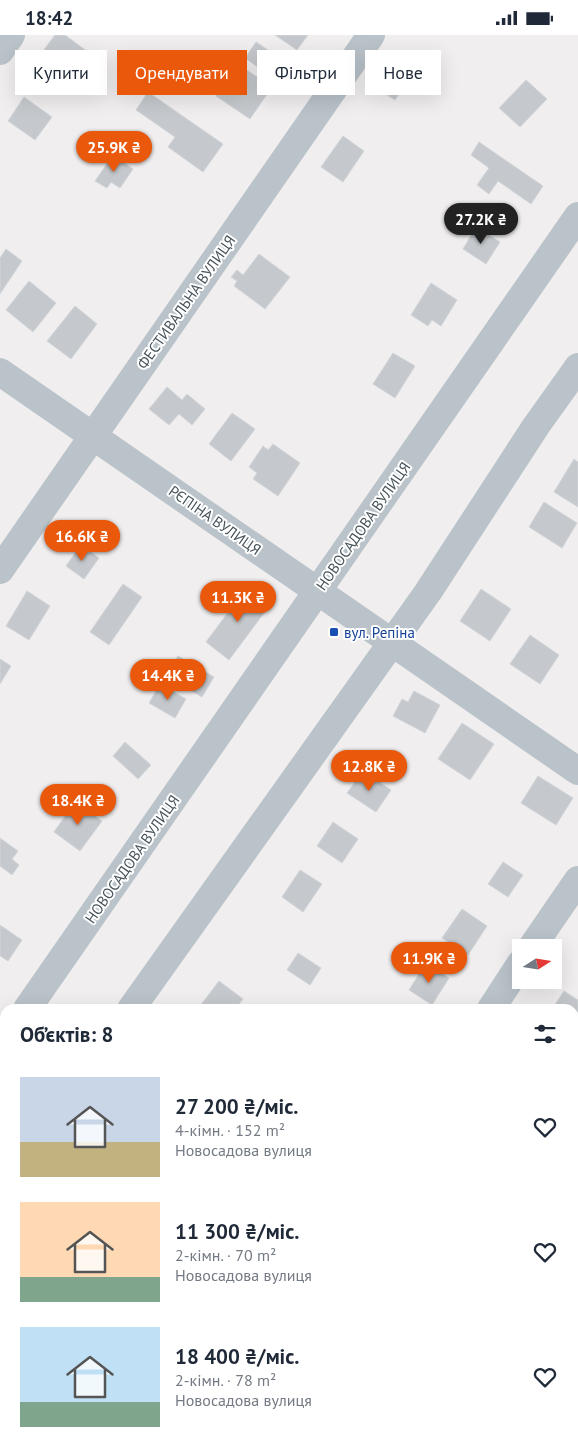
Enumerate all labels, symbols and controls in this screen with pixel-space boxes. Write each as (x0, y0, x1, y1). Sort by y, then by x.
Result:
text: 18:42 (25, 6, 73, 30)
chip: Купити (15, 50, 107, 95)
chip: Орендувати (117, 50, 247, 95)
chip: Фільтри (257, 50, 355, 95)
chip: Нове (365, 50, 441, 95)
pin: 25.9K ₴ (68, 131, 160, 173)
text: 25.9K ₴ (87, 137, 141, 157)
pin: 27.2K ₴ (435, 203, 527, 245)
text: 27.2K ₴ (455, 209, 507, 229)
street label: ФЕСТИВАЛЬНА ВУЛИЦЯ (133, 231, 239, 373)
street label: НОВОСАДОВА ВУЛИЦЯ (312, 458, 414, 594)
street label: РЄПІНА ВУЛИЦЯ (165, 481, 265, 559)
pin: 16.6K ₴ (36, 519, 128, 562)
text: 16.6K ₴ (55, 526, 109, 546)
pin: 11.3K ₴ (192, 581, 284, 623)
text: 11.3K ₴ (211, 587, 265, 607)
place label: вул. Репіна (344, 623, 415, 642)
marker: вул. Репіна (328, 626, 340, 638)
pin: 14.4K ₴ (122, 659, 214, 701)
text: 14.4K ₴ (141, 665, 195, 685)
pin: 12.8K ₴ (323, 749, 415, 792)
text: 12.8K ₴ (342, 756, 396, 776)
pin: 18.4K ₴ (32, 783, 124, 826)
text: 18.4K ₴ (51, 790, 105, 810)
street label: НОВОСАДОВА ВУЛИЦЯ (81, 791, 183, 927)
north arrow (512, 939, 562, 989)
map controls (512, 939, 562, 989)
pin: 11.9K ₴ (383, 941, 475, 984)
text: 11.9K ₴ (402, 948, 456, 968)
icon: filters (531, 1020, 559, 1048)
text: Об’єктів: 8 (20, 1021, 113, 1048)
text: 27 200 ₴/міс. (175, 1093, 298, 1120)
icon: home (60, 1097, 120, 1157)
icon: heart (531, 1113, 559, 1141)
text: 4-кімн. · 152 m² (175, 1120, 285, 1140)
text: Новосадова вулиця (175, 1140, 312, 1160)
text: 11 300 ₴/міс. (175, 1218, 300, 1245)
icon: home (60, 1222, 120, 1282)
icon: heart (531, 1238, 559, 1266)
text: 2-кімн. · 70 m² (175, 1245, 276, 1265)
text: Новосадова вулиця (175, 1265, 312, 1285)
text: 18 400 ₴/міс. (175, 1343, 300, 1370)
icon: home (60, 1347, 120, 1407)
icon: heart (531, 1363, 559, 1391)
text: 2-кімн. · 78 m² (175, 1370, 276, 1390)
text: Новосадова вулиця (175, 1390, 312, 1410)

